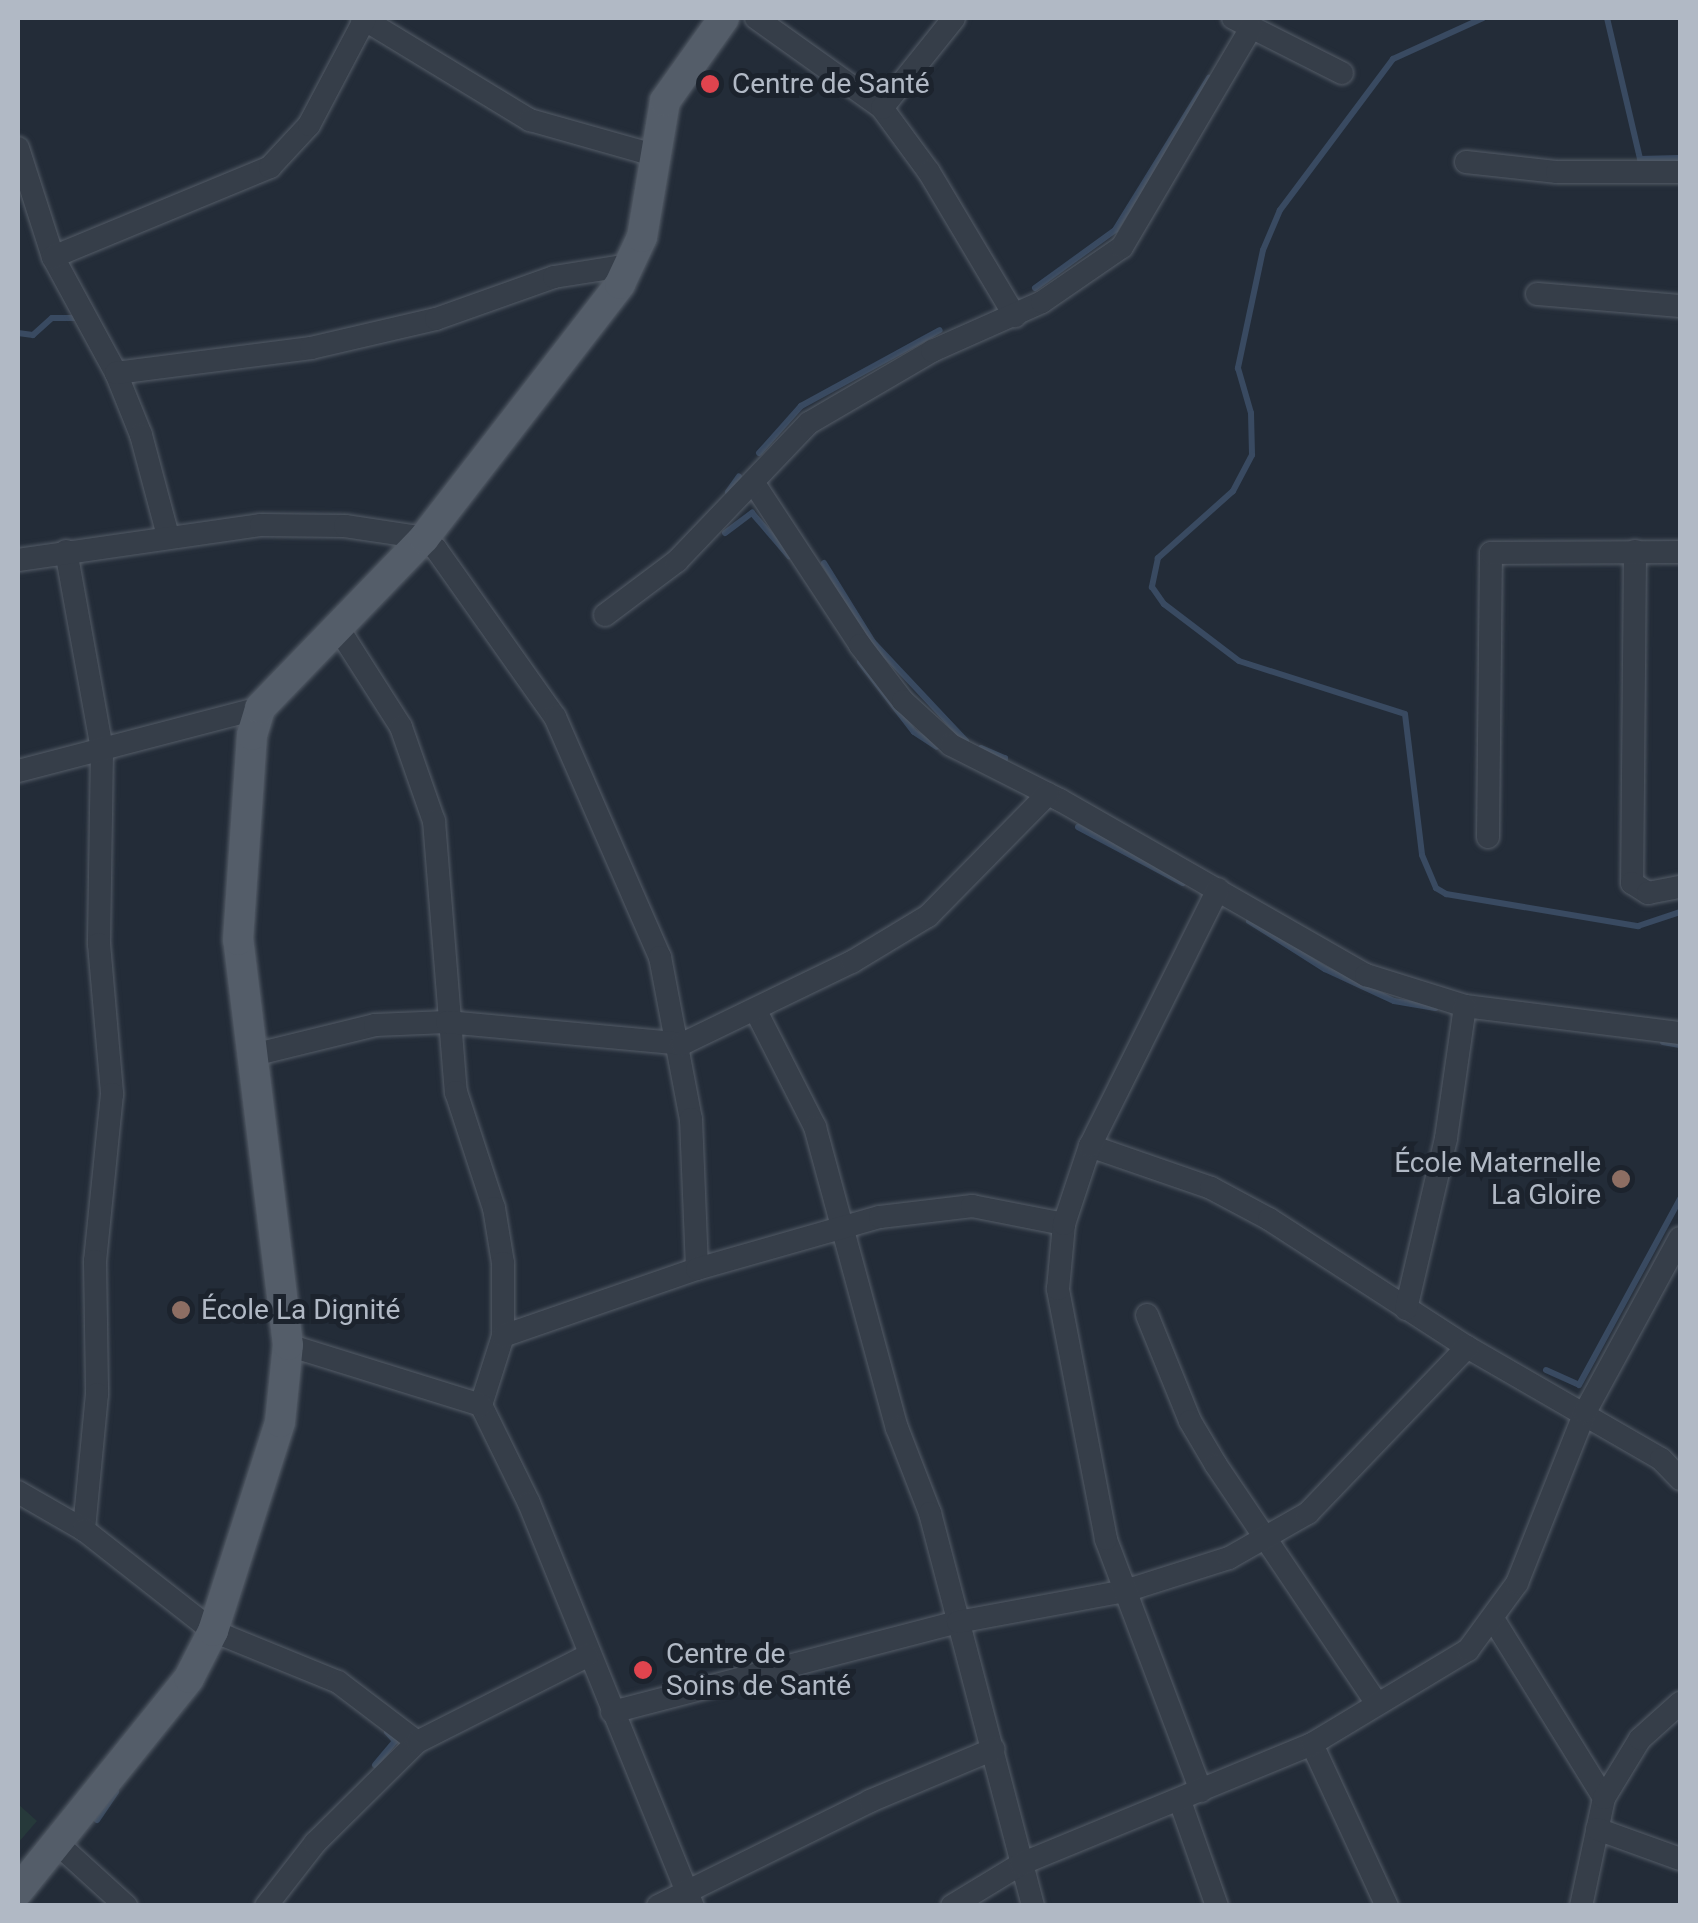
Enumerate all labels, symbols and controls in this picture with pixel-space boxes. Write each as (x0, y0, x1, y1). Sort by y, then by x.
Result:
place label: Centre de Santé (732, 67, 930, 101)
marker: Centre de Santé (697, 71, 723, 97)
place label: École Maternelle La Gloire (1394, 1146, 1601, 1212)
marker: École Maternelle La Gloire (1610, 1168, 1632, 1190)
place label: École La Dignité (201, 1293, 400, 1327)
marker: École La Dignité (170, 1299, 192, 1321)
place label: Centre de Soins de Santé (666, 1637, 851, 1703)
marker: Centre de Soins de Santé (630, 1657, 656, 1683)

